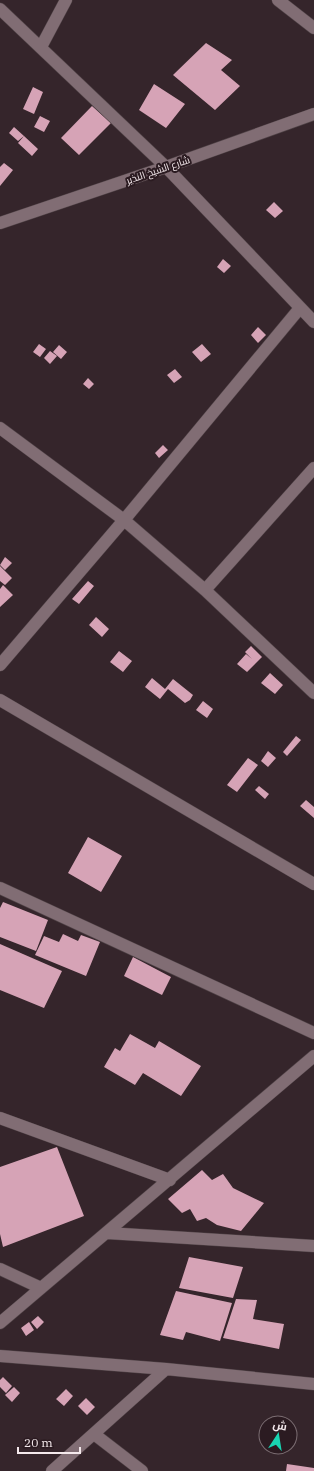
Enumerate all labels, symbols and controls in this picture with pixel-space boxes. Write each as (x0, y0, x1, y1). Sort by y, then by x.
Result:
street label: شارع الشيخ النذير (123, 153, 192, 187)
north arrow (258, 1415, 298, 1455)
text: ش (272, 1417, 288, 1434)
scale bar (18, 1429, 80, 1455)
text: 20 m (24, 1435, 53, 1450)

